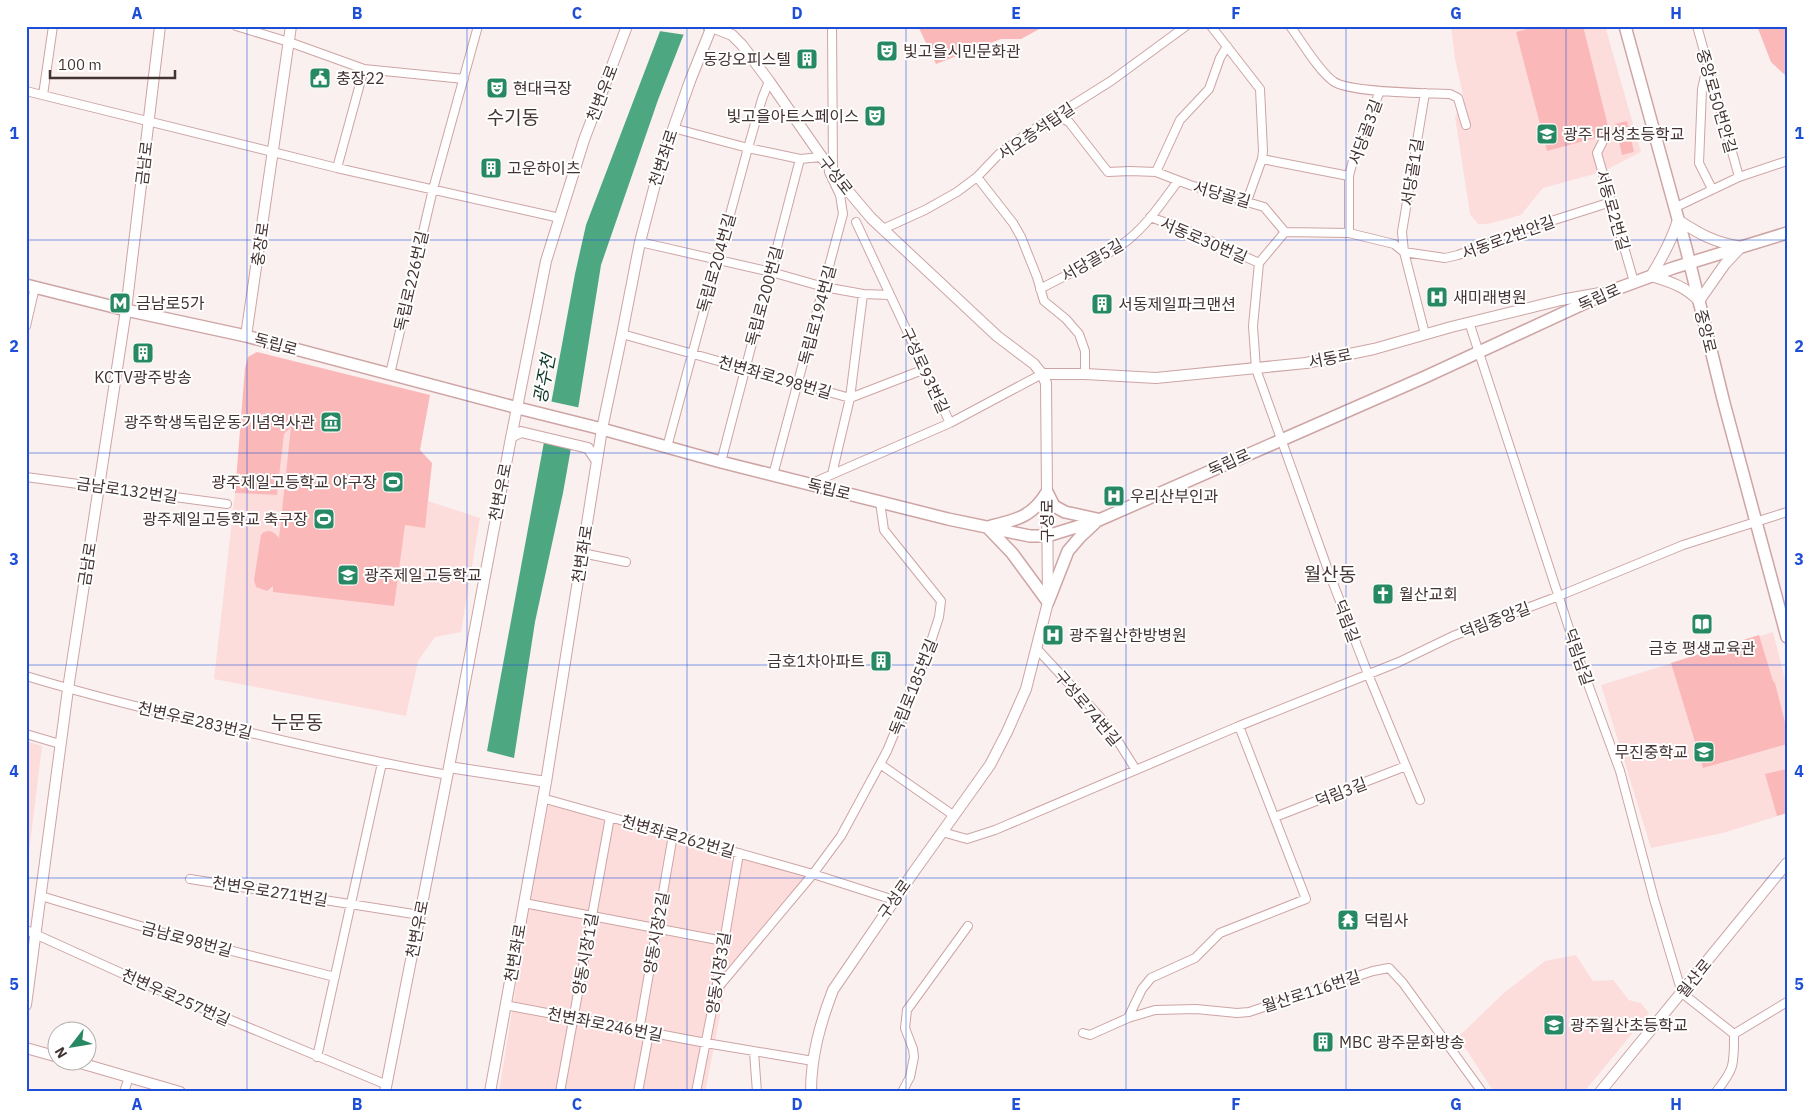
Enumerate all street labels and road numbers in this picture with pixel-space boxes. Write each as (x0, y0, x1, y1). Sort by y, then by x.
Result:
street label: 중앙로50번안길 (1693, 47, 1741, 155)
street label: 천변우로 (582, 62, 622, 124)
street label: 서당골3길 (1344, 96, 1386, 168)
street label: 서오층석탑길 (994, 98, 1078, 164)
street label: 천변좌로 (644, 127, 682, 189)
street label: 서당골1길 (1397, 137, 1427, 207)
street label: 금남로 (131, 140, 157, 186)
street label: 구성로 (815, 151, 858, 199)
street label: 서동로2번길 (1592, 167, 1634, 253)
street label: 서당골길 (1191, 176, 1253, 212)
street label: 독립로204번길 (692, 211, 740, 315)
street label: 서동로2번안길 (1459, 211, 1557, 263)
street label: 서동로30번길 (1157, 213, 1251, 267)
street label: 충장로 (247, 220, 273, 267)
street label: 독립로226번길 (390, 229, 432, 333)
street label: 서당골5길 (1057, 234, 1127, 286)
street label: 독립로200번길 (741, 244, 787, 348)
street label: 독립로194번길 (794, 263, 840, 367)
street label: 독립로 (1575, 279, 1623, 315)
street label: 중앙로 (1691, 307, 1721, 355)
street label: 구성로93번길 (896, 324, 954, 416)
street label: 독립로 (252, 329, 300, 359)
street label: 서동로 (1306, 344, 1354, 372)
street label: 천변좌로298번길 (716, 351, 834, 403)
street label: 독립로 (1205, 444, 1253, 480)
street label: 천변우로 (485, 461, 515, 523)
street label: 금남로132번길 (75, 473, 179, 507)
street label: 독립로 (805, 474, 853, 504)
street label: 구성로 (1037, 499, 1057, 543)
street label: 천변좌로 (568, 523, 597, 585)
street label: 금남로 (74, 540, 100, 587)
street label: 덕림길 (1330, 597, 1364, 645)
street label: 덕림중앙길 (1457, 597, 1533, 643)
street label: 덕림남길 (1560, 626, 1598, 688)
street label: 독립로185번길 (885, 636, 941, 738)
street label: 구성로74번길 (1051, 666, 1125, 750)
street label: 천변우로283번길 (136, 697, 254, 743)
street label: 덕림3길 (1312, 773, 1370, 811)
street label: 천변좌로262번길 (619, 810, 737, 862)
street label: 천변우로271번길 (211, 872, 329, 910)
street label: 구성로 (873, 875, 915, 923)
street label: 양동시장2길 (639, 890, 673, 976)
street label: 천변우로 (402, 898, 432, 960)
street label: 양동시장1길 (568, 911, 602, 997)
street label: 금남로98번길 (140, 917, 234, 961)
street label: 천변좌로 (500, 922, 530, 984)
street label: 양동시장3길 (702, 930, 734, 1016)
street label: 월산로 (1672, 954, 1716, 1001)
street label: 천변우로257번길 (118, 964, 234, 1030)
street label: 월산로116번길 (1259, 966, 1363, 1016)
street label: 천변좌로246번길 (546, 1003, 664, 1045)

